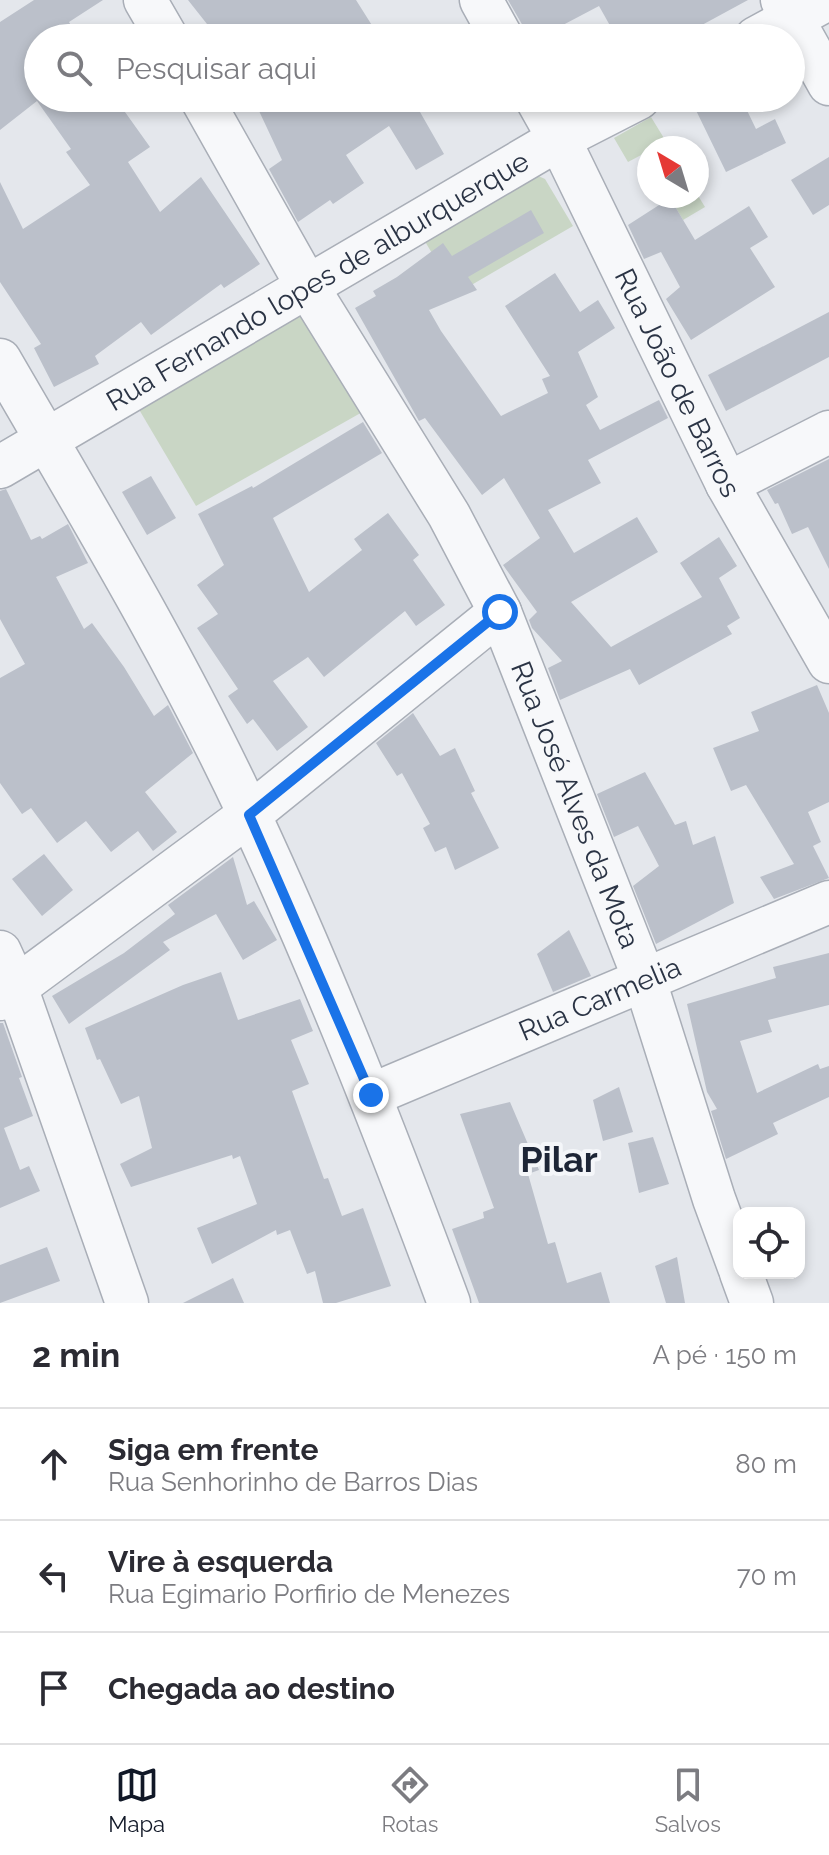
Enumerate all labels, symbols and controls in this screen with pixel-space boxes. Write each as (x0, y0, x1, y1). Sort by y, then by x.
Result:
search box (24, 24, 805, 112)
icon: search (52, 46, 96, 90)
text: Pesquisar aqui (116, 51, 317, 86)
north arrow (637, 136, 709, 208)
street label: Rua Fernando lopes de alburquerque (100, 144, 535, 418)
street label: Rua João de Barros (608, 263, 747, 503)
route start (482, 594, 518, 630)
street label: Rua José Alves da Mota (505, 657, 647, 953)
street label: Rua Carmelia (514, 950, 685, 1047)
route end (353, 1077, 389, 1113)
district label: Pilar (520, 1138, 598, 1180)
map controls (733, 1207, 805, 1279)
button: locate (733, 1207, 805, 1279)
text: 2 min (32, 1335, 120, 1375)
text: A pé · 150 m (652, 1340, 797, 1370)
text: Siga em frente (108, 1432, 318, 1467)
icon: ahead (32, 1442, 76, 1486)
text: 80 m (735, 1449, 797, 1479)
text: Rua Senhorinho de Barros Dias (108, 1467, 478, 1497)
text: Vire à esquerda (108, 1544, 333, 1579)
icon: left (32, 1554, 76, 1598)
text: 70 m (737, 1561, 797, 1591)
text: Rua Egimario Porfirio de Menezes (108, 1579, 510, 1609)
icon: arrive (32, 1666, 76, 1710)
text: Chegada ao destino (108, 1671, 395, 1706)
tab: Mapa (108, 1763, 165, 1837)
tab: Rotas (381, 1763, 438, 1837)
tab: Salvos (655, 1763, 721, 1837)

